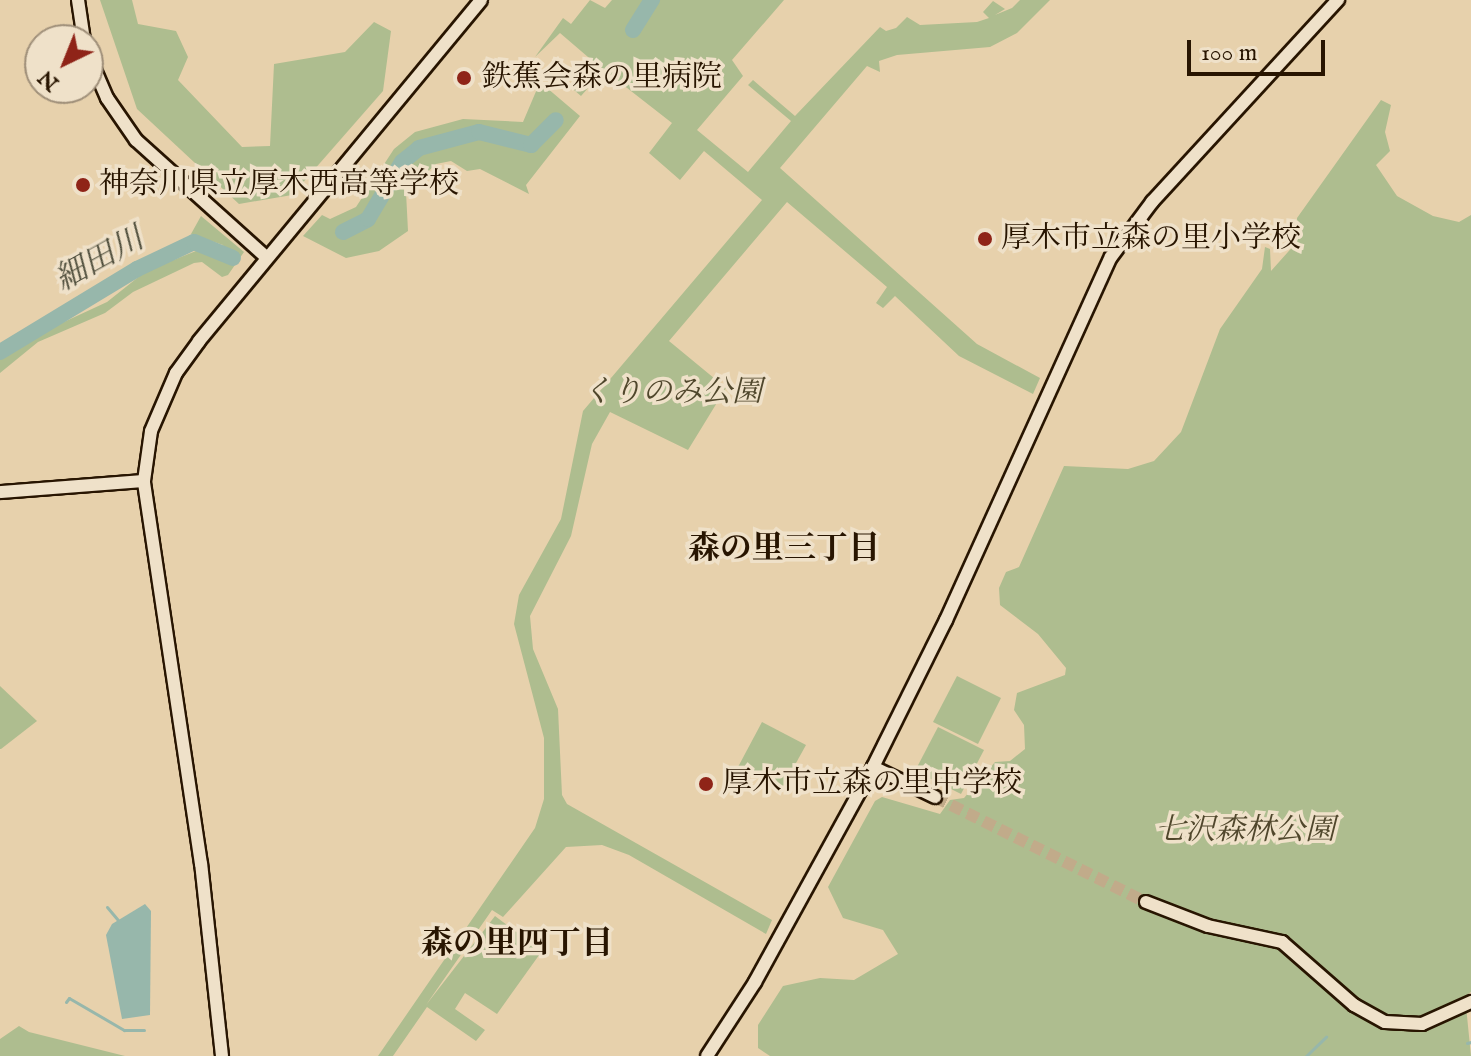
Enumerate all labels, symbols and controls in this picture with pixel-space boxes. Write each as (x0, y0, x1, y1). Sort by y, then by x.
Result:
north arrow (24, 24, 104, 104)
scale bar (1191, 24, 1329, 74)
text: 100 m (1201, 38, 1257, 69)
place label: 鉄蕉会森の里病院 (482, 60, 722, 96)
text: N (32, 63, 66, 97)
marker: 鉄蕉会森の里病院 (453, 67, 475, 89)
place label: 神奈川県立厚木西高等学校 (99, 167, 459, 203)
marker: 神奈川県立厚木西高等学校 (74, 176, 92, 194)
water label: 細田川 (49, 221, 151, 301)
place label: 厚木市立森の里小学校 (1001, 221, 1301, 257)
marker: 厚木市立森の里小学校 (976, 230, 994, 248)
park label: くりのみ公園 (582, 375, 762, 411)
district label: 森の里三丁目 (688, 531, 880, 569)
place label: 厚木市立森の里中学校 (722, 766, 1022, 802)
marker: 厚木市立森の里中学校 (697, 775, 715, 793)
park label: 七沢森林公園 (1155, 813, 1335, 849)
district label: 森の里四丁目 (421, 926, 613, 964)

